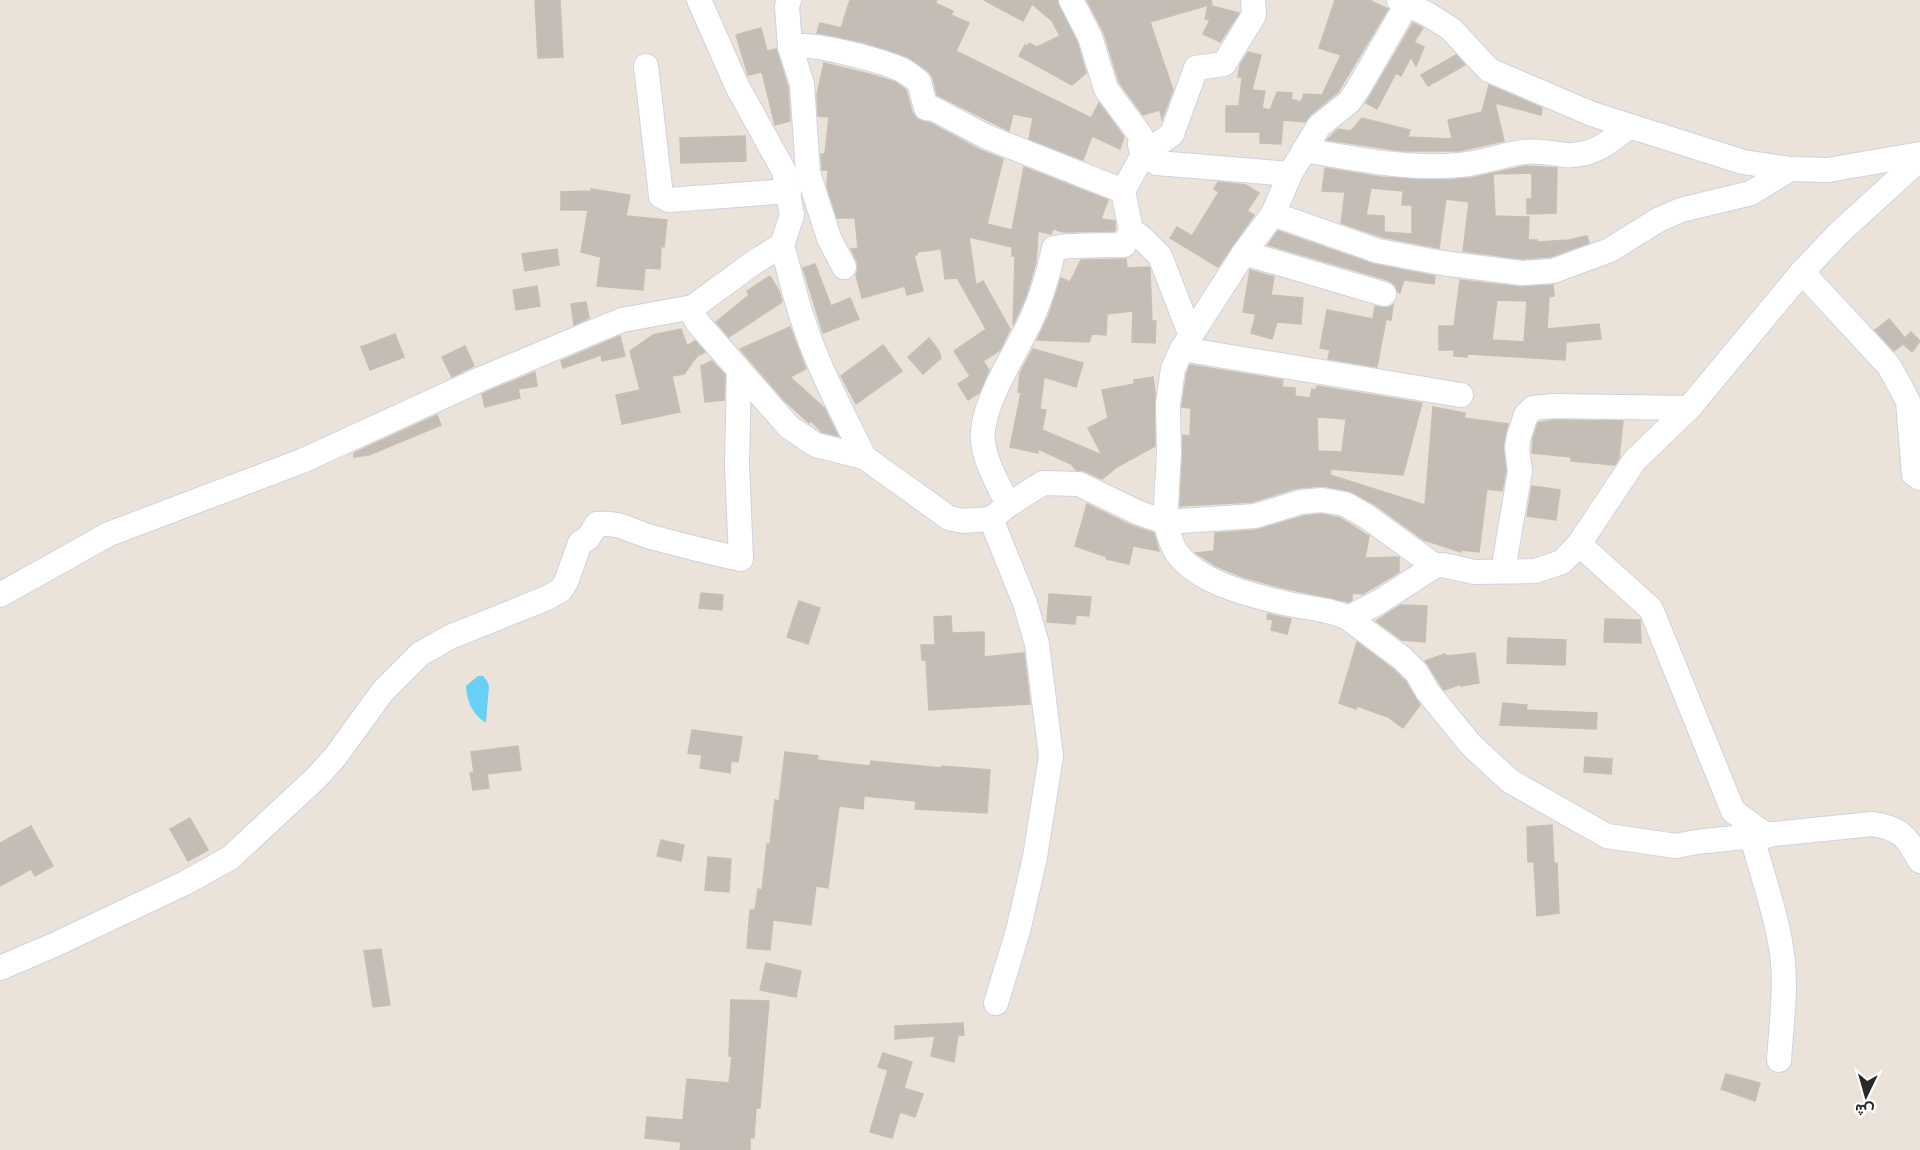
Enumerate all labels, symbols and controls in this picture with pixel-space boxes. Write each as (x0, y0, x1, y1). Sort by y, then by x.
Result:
north arrow (1836, 1066, 1896, 1126)
text: ش (1854, 1100, 1875, 1121)

